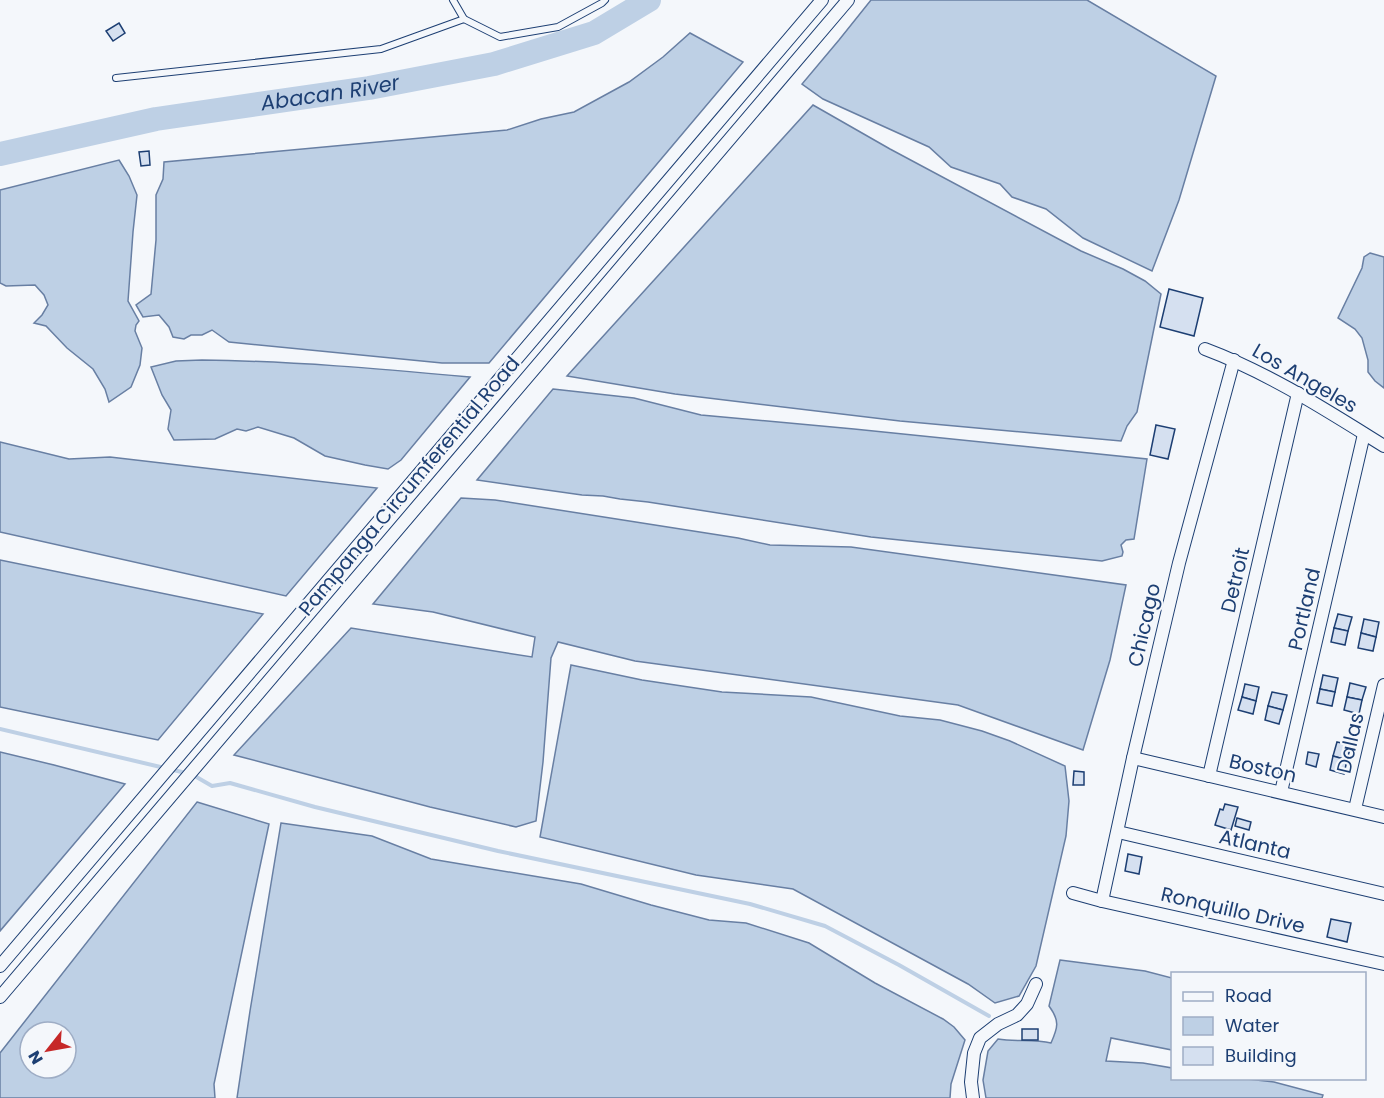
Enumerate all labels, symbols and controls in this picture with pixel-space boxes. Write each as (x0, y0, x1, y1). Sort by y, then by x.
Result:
water label: Abacan River (258, 67, 403, 118)
street label: Los Angeles (1247, 337, 1363, 419)
street label: Pampanga Circumferential Road (292, 350, 526, 622)
street label: Detroit (1214, 545, 1256, 615)
street label: Portland (1281, 565, 1327, 653)
street label: Chicago (1121, 580, 1167, 670)
street label: Dallas (1329, 710, 1371, 776)
street label: Boston (1227, 747, 1299, 789)
street label: Atlanta (1216, 822, 1294, 866)
street label: Ronquillo Drive (1158, 880, 1308, 940)
legend (1171, 972, 1366, 1080)
text: Road (1225, 983, 1272, 1008)
text: Water (1225, 1013, 1279, 1038)
north arrow (18, 1020, 78, 1080)
text: Building (1225, 1043, 1297, 1068)
text: N (23, 1046, 49, 1069)

